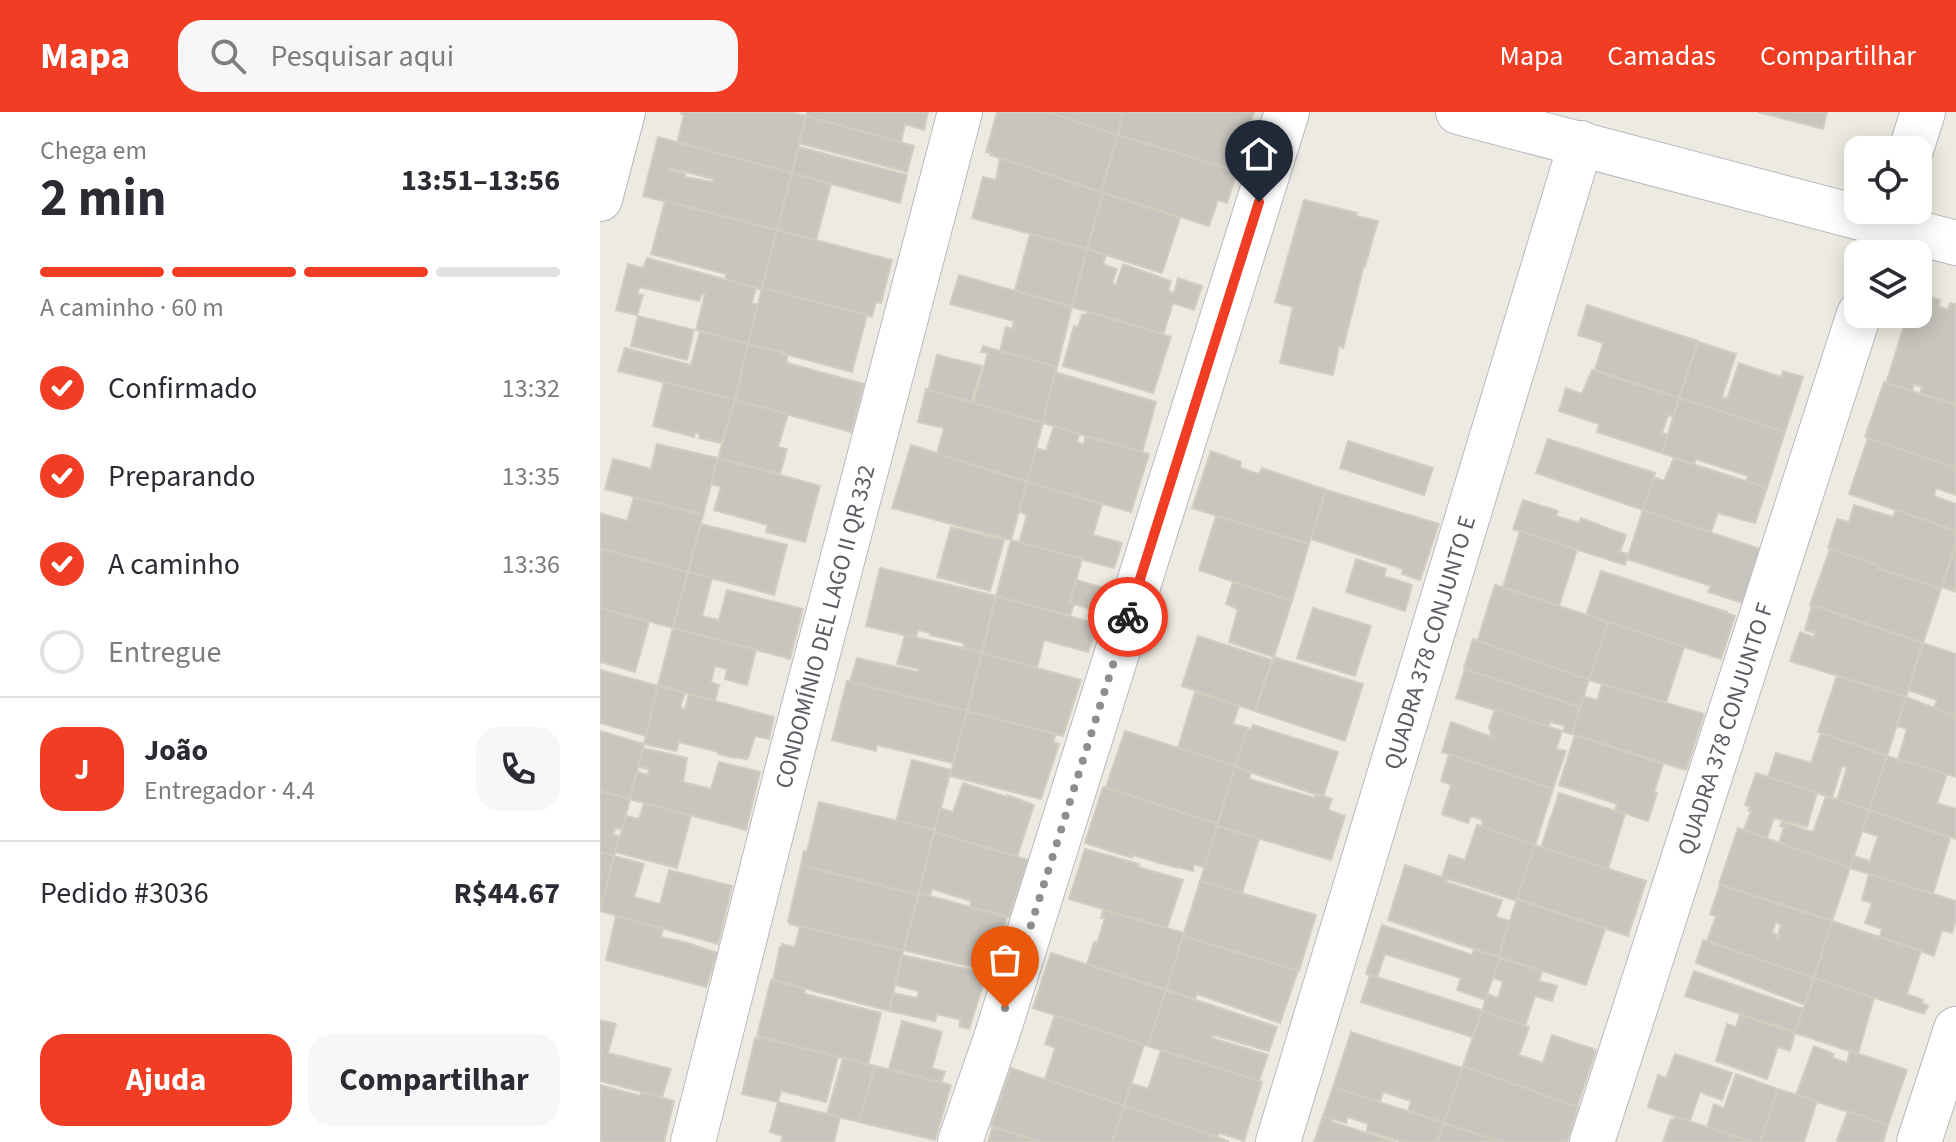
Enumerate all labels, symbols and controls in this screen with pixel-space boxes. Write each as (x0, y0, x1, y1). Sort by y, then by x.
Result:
search box (178, 20, 738, 92)
text: Mapa (40, 29, 130, 83)
icon: search (206, 34, 250, 78)
text: Pesquisar aqui (270, 35, 454, 78)
text: Mapa (1500, 36, 1563, 76)
text: Camadas (1607, 36, 1716, 76)
text: Compartilhar (1760, 36, 1916, 76)
pin (1225, 120, 1293, 202)
text: Chega em (40, 132, 147, 169)
icon: home (1237, 132, 1281, 176)
map controls (1844, 136, 1932, 328)
button: locate (1844, 136, 1932, 224)
text: 13:51–13:56 (401, 159, 560, 202)
text: 2 min (40, 162, 167, 236)
button: layers (1844, 240, 1932, 328)
text: A caminho · 60 m (40, 289, 224, 326)
icon: check (40, 366, 84, 410)
text: Confirmado (108, 367, 257, 410)
text: 13:32 (502, 370, 560, 407)
icon: check (40, 454, 84, 498)
text: Preparando (108, 455, 255, 498)
text: 13:35 (502, 458, 560, 495)
street label: CONDOMÍNIO DEL LAGO II QR 332 (766, 461, 884, 792)
street label: QUADRA 378 CONJUNTO E (1375, 511, 1485, 774)
icon: check (40, 542, 84, 586)
text: A caminho (108, 543, 240, 586)
text: 13:36 (502, 546, 560, 583)
courier (1088, 577, 1168, 657)
icon: bike (1106, 595, 1150, 639)
street label: QUADRA 378 CONJUNTO F (1668, 598, 1782, 859)
text: Entregue (108, 631, 221, 674)
button: phone (476, 727, 560, 811)
text: João (144, 729, 208, 772)
text: J (74, 748, 90, 791)
text: Entregador · 4.4 (144, 772, 315, 809)
text: Pedido #3036 (40, 872, 209, 915)
text: R$44.67 (453, 872, 560, 915)
pin (971, 926, 1039, 1008)
icon: bag (983, 938, 1027, 982)
button: Ajuda (40, 1034, 292, 1126)
button: Compartilhar (308, 1034, 560, 1126)

